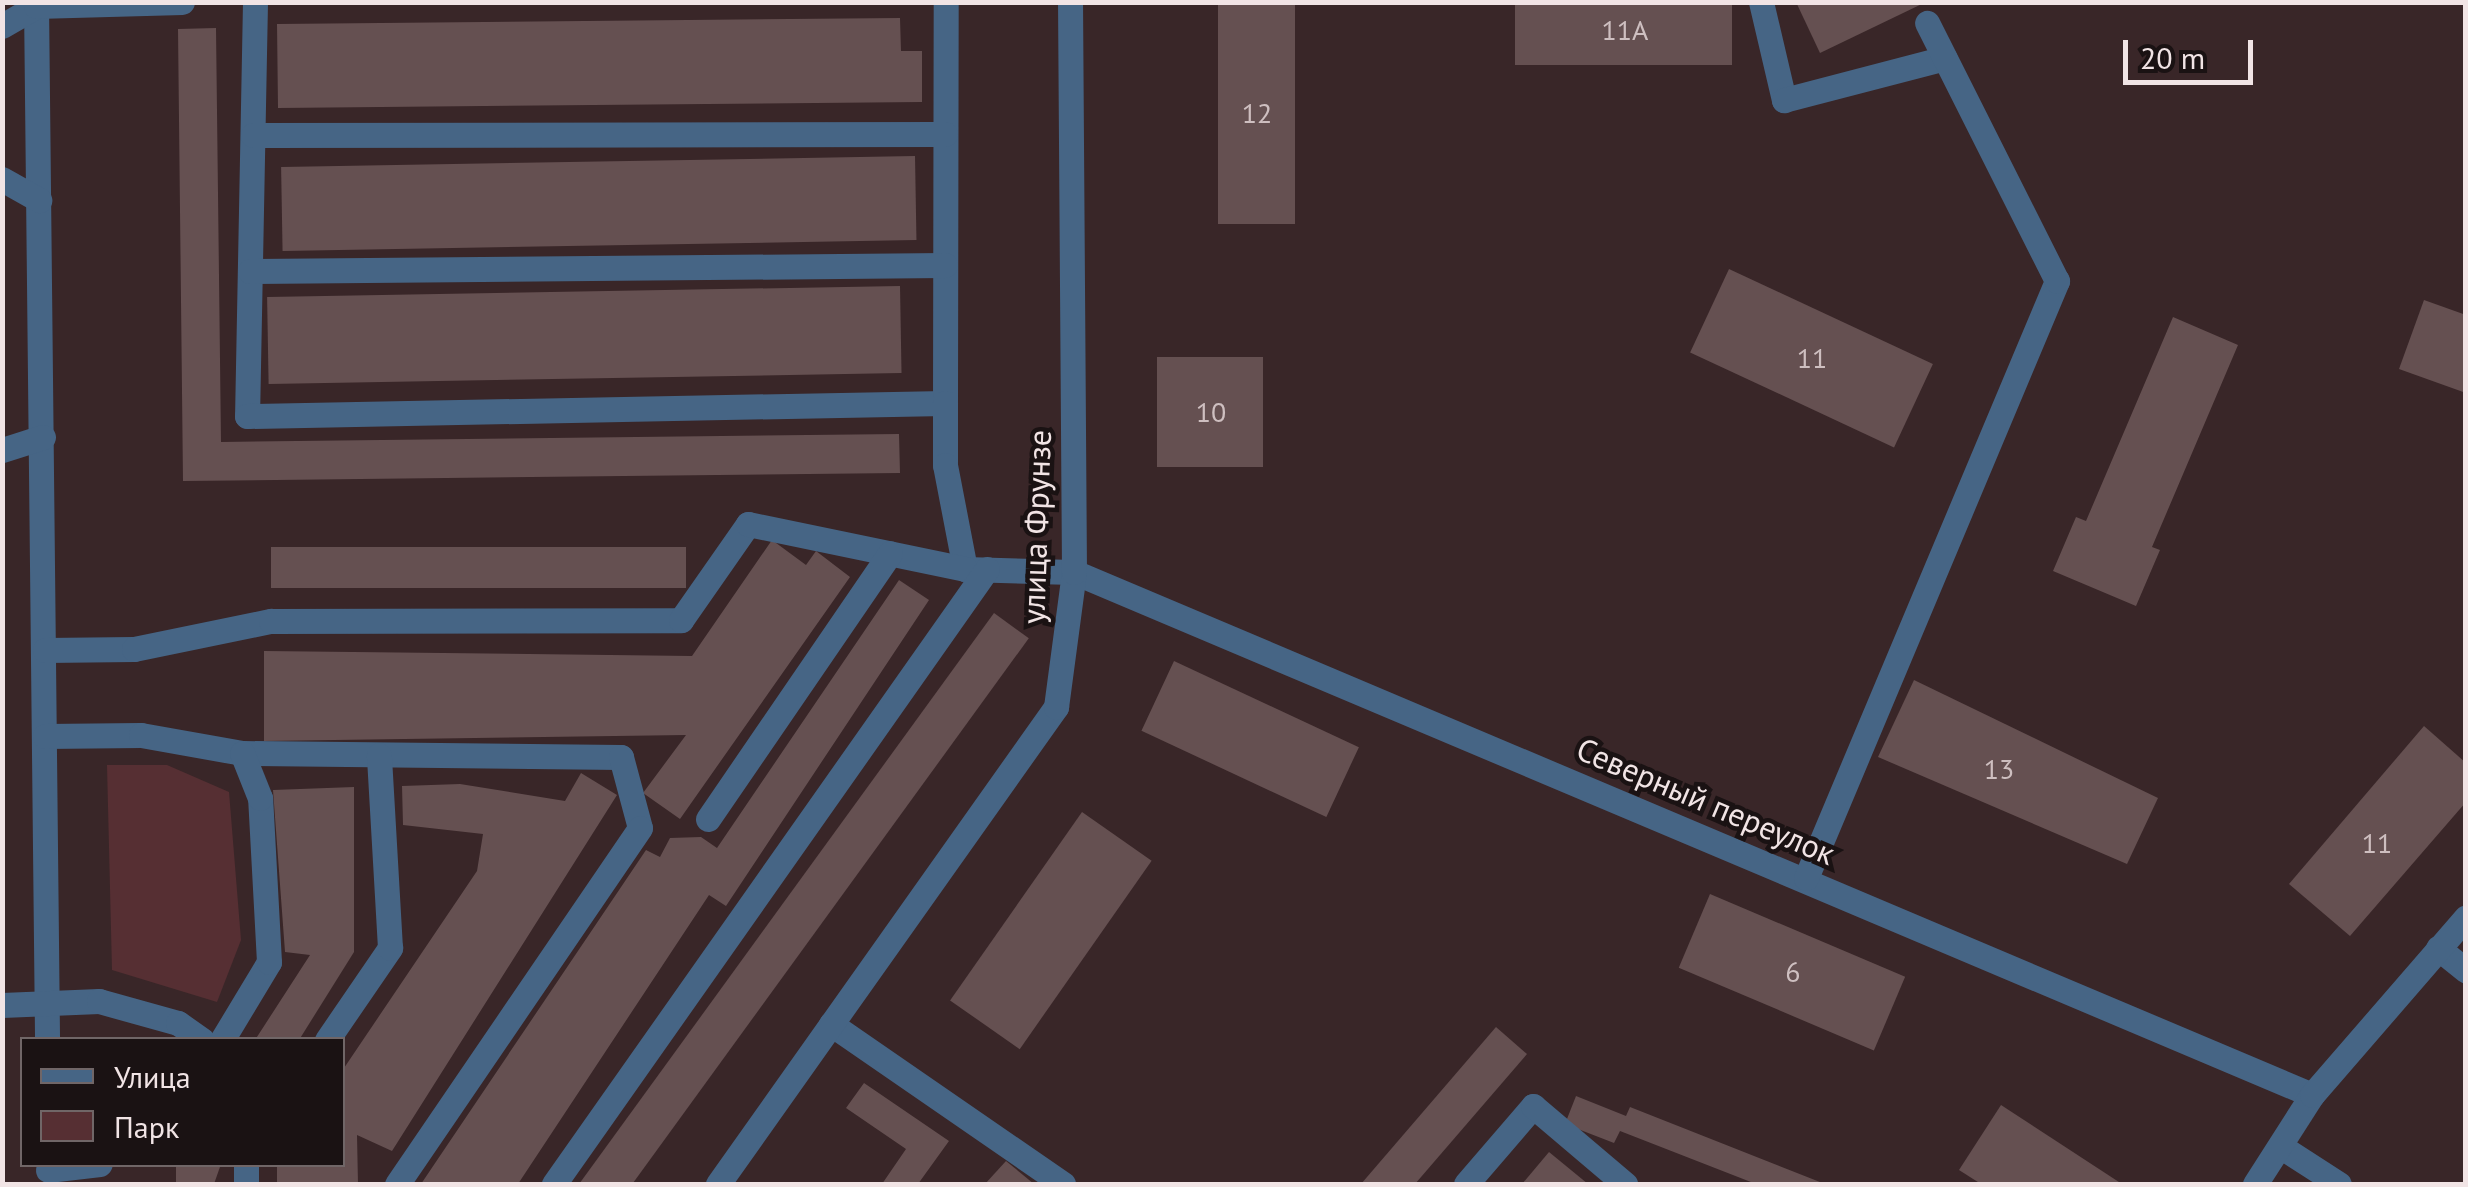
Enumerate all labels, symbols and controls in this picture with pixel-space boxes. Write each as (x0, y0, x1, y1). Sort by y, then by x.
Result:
house number: 11А (1602, 13, 1648, 47)
scale bar (2128, 20, 2258, 82)
text: 20 m (2140, 38, 2205, 77)
house number: 12 (1242, 96, 1272, 130)
house number: 11 (1797, 341, 1827, 375)
house number: 10 (1196, 395, 1226, 429)
street label: улица Фрунзе (1013, 429, 1059, 625)
street label: Северный переулок (1571, 729, 1841, 873)
house number: 13 (1984, 752, 2014, 786)
house number: 11 (2362, 826, 2392, 860)
house number: 6 (1785, 955, 1801, 989)
legend (20, 1037, 345, 1167)
text: Улица (114, 1057, 191, 1096)
text: Парк (114, 1107, 179, 1146)

